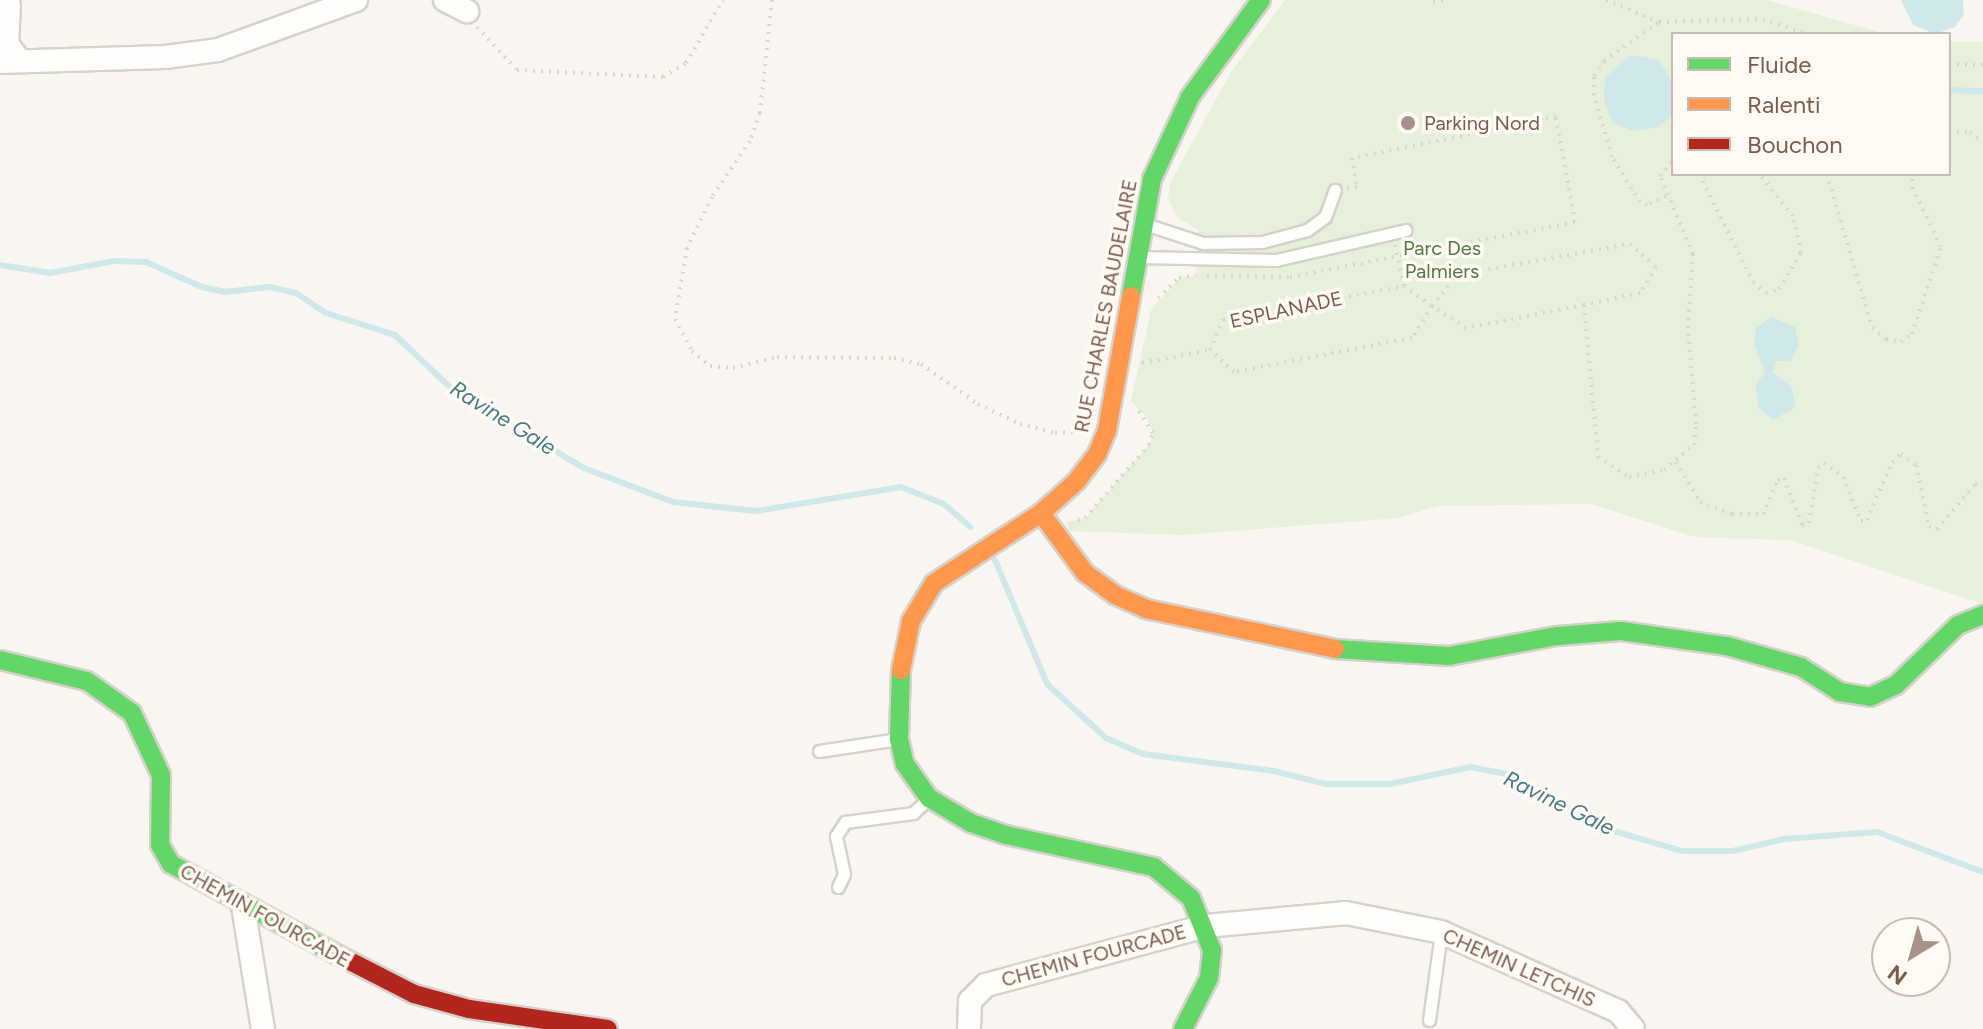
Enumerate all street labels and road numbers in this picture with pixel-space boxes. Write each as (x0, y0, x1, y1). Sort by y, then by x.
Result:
street label: RUE CHARLES BAUDELAIRE (1070, 177, 1142, 435)
street label: ESPLANADE (1228, 286, 1344, 334)
street label: CHEMIN FOURCADE (176, 859, 354, 973)
street label: CHEMIN FOURCADE (999, 920, 1189, 992)
street label: CHEMIN LETCHIS (1439, 924, 1599, 1012)

